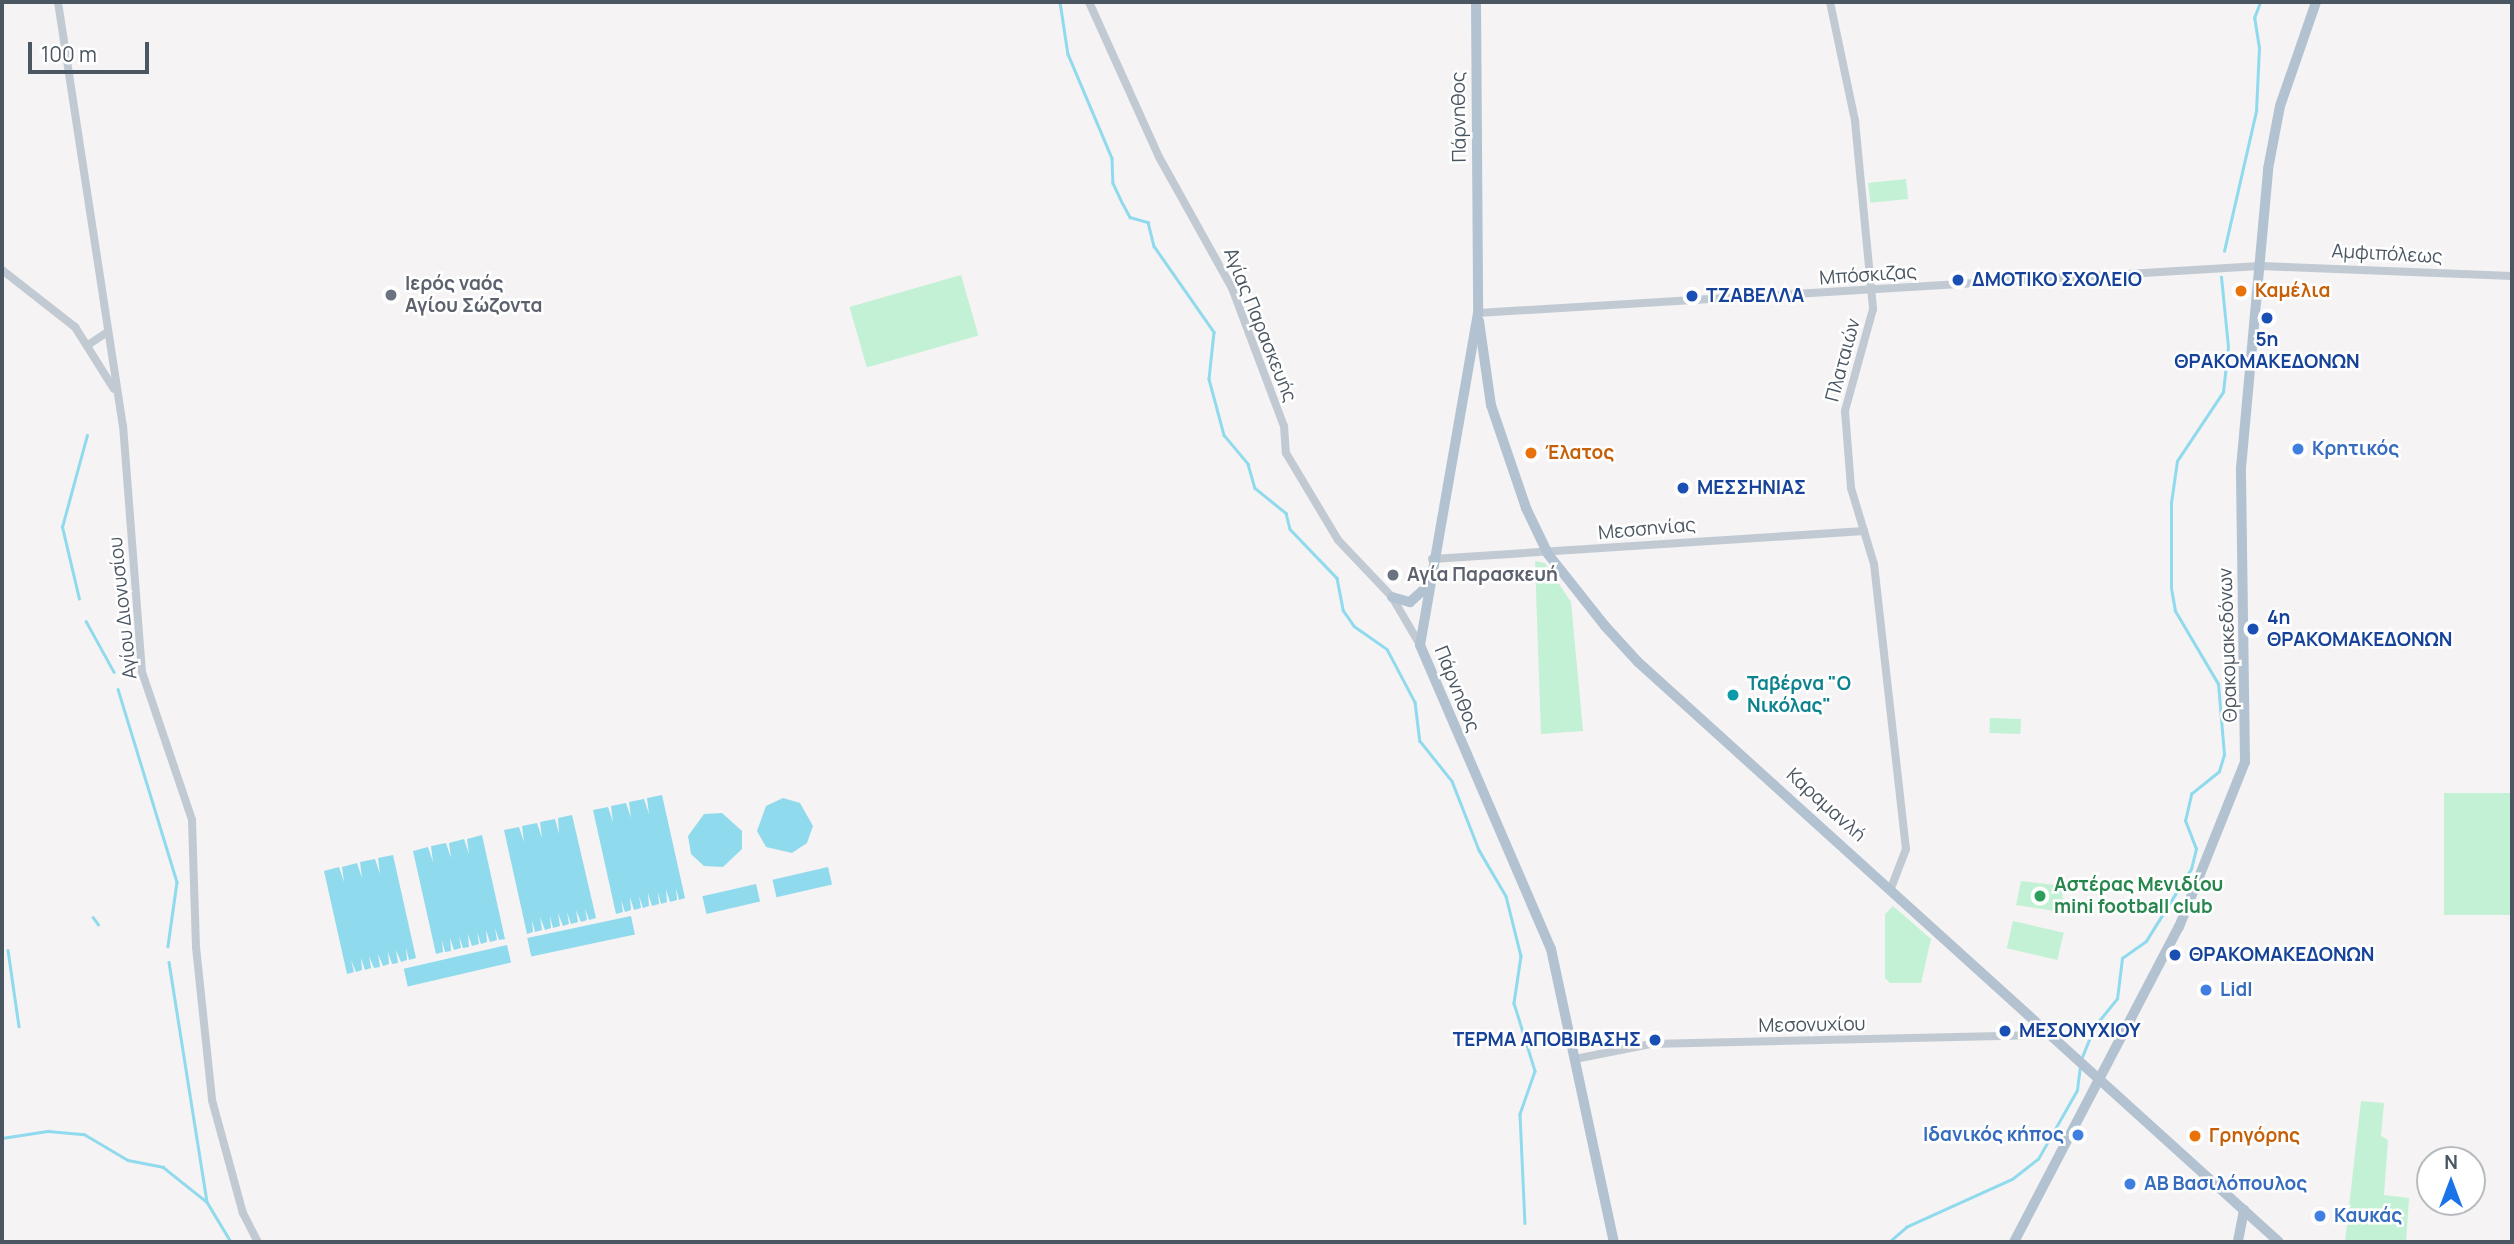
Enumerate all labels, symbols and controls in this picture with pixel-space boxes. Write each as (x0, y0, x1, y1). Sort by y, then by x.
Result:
scale bar (32, 28, 152, 72)
text: 100 m (41, 40, 97, 68)
street label: Πάρνηθος (1447, 71, 1471, 163)
street label: Αμφιπόλεως (2331, 240, 2443, 268)
street label: Αγίας Παρασκευής (1219, 245, 1301, 405)
street label: Μπόσκιζας (1818, 260, 1918, 290)
place label: ΔΜΟΤΙΚΟ ΣΧΟΛΕΙΟ (1972, 269, 2142, 291)
marker: ΔΜΟΤΙΚΟ ΣΧΟΛΕΙΟ (1950, 272, 1966, 288)
place label: Ιερός ναός Αγίου Σώζοντα (405, 273, 543, 317)
place label: Καμέλια (2255, 280, 2330, 302)
marker: Καμέλια (2233, 283, 2249, 299)
place label: ΤΖΑΒΕΛΛΑ (1706, 285, 1804, 307)
marker: Ιερός ναός Αγίου Σώζοντα (383, 287, 399, 303)
marker: ΤΖΑΒΕΛΛΑ (1684, 288, 1700, 304)
marker: 5η ΘΡΑΚΟΜΑΚΕΔΟΝΩΝ (2259, 310, 2275, 326)
street label: Πλαταιών (1821, 316, 1865, 404)
place label: 5η ΘΡΑΚΟΜΑΚΕΔΟΝΩΝ (2174, 329, 2360, 373)
place label: Κρητικός (2312, 438, 2399, 460)
marker: Κρητικός (2290, 441, 2306, 457)
place label: Έλατος (1545, 442, 1614, 464)
marker: Έλατος (1523, 445, 1539, 461)
place label: ΜΕΣΣΗΝΙΑΣ (1697, 477, 1806, 499)
marker: ΜΕΣΣΗΝΙΑΣ (1675, 480, 1691, 496)
street label: Μεσσηνίας (1597, 513, 1697, 545)
street label: Αγίου Διονυσίου (104, 536, 142, 680)
place label: Αγία Παρασκευή (1407, 564, 1558, 586)
marker: Αγία Παρασκευή (1385, 567, 1401, 583)
street label: Θρακομακεδόνων (2214, 567, 2242, 723)
place label: 4η ΘΡΑΚΟΜΑΚΕΔΟΝΩΝ (2267, 607, 2452, 651)
marker: 4η ΘΡΑΚΟΜΑΚΕΔΟΝΩΝ (2245, 621, 2261, 637)
street label: Πάρνηθος (1429, 643, 1485, 735)
place label: Ταβέρνα "Ο Νικόλας" (1747, 673, 1851, 717)
marker: Ταβέρνα "Ο Νικόλας" (1725, 687, 1741, 703)
street label: Καραμανλή (1782, 763, 1870, 847)
place label: Αστέρας Μενιδίου mini football club (2054, 874, 2223, 918)
marker: Αστέρας Μενιδίου mini football club (2032, 888, 2048, 904)
place label: ΘΡΑΚΟΜΑΚΕΔΟΝΩΝ (2189, 944, 2374, 966)
marker: ΘΡΑΚΟΜΑΚΕΔΟΝΩΝ (2167, 947, 2183, 963)
place label: Lidl (2220, 979, 2253, 1001)
marker: Lidl (2198, 982, 2214, 998)
street label: Μεσονυχίου (1758, 1013, 1866, 1037)
place label: ΜΕΣΟΝΥΧΙΟΥ (2019, 1020, 2141, 1042)
marker: ΜΕΣΟΝΥΧΙΟΥ (1997, 1023, 2013, 1039)
place label: ΤΕΡΜΑ ΑΠΟΒΙΒΑΣΗΣ (1453, 1029, 1641, 1051)
marker: ΤΕΡΜΑ ΑΠΟΒΙΒΑΣΗΣ (1647, 1032, 1663, 1048)
place label: Ιδανικός κήπος (1923, 1124, 2064, 1146)
place label: Γρηγόρης (2209, 1125, 2300, 1147)
marker: Ιδανικός κήπος (2070, 1127, 2086, 1143)
marker: Γρηγόρης (2187, 1128, 2203, 1144)
north arrow (2416, 1146, 2486, 1216)
text: N (2444, 1149, 2458, 1175)
place label: ΑΒ Βασιλόπουλος (2144, 1173, 2307, 1195)
marker: ΑΒ Βασιλόπουλος (2122, 1176, 2138, 1192)
place label: Καυκάς (2334, 1205, 2402, 1227)
marker: Καυκάς (2312, 1208, 2328, 1224)

